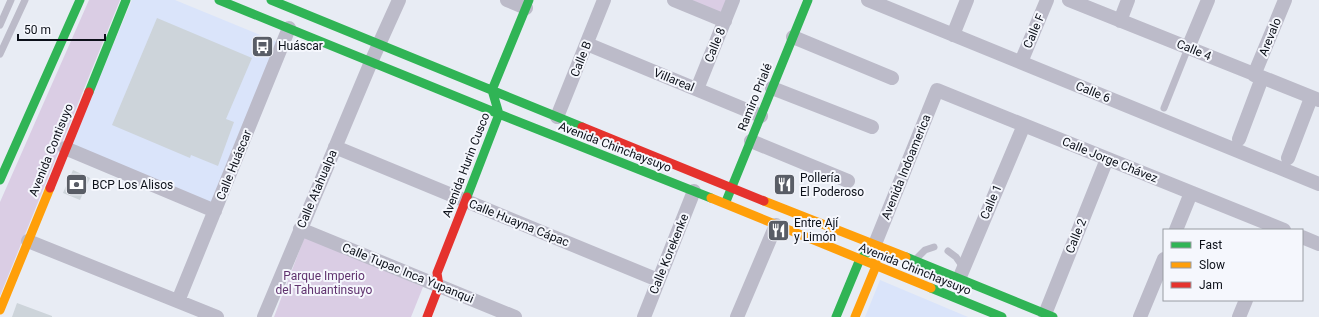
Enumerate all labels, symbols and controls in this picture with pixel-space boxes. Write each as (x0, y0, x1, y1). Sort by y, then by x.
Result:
street label: Calle F (1020, 11, 1048, 50)
scale bar (18, 16, 105, 42)
street label: Arevalo (1256, 16, 1284, 58)
text: 50 m (24, 23, 51, 37)
street label: Calle 8 (702, 25, 728, 64)
bus stop icon: Huáscar (249, 33, 275, 59)
street label: Calle 4 (1175, 37, 1214, 63)
place label: Huáscar (278, 39, 323, 53)
street label: Calle B (568, 39, 594, 79)
street label: Ramiro Prialé (735, 61, 775, 133)
street label: Villareal (652, 66, 696, 94)
street label: Calle 6 (1074, 79, 1113, 105)
street label: Avenida Contisuyo (26, 101, 76, 198)
street label: Avenida Hurin Cusco (440, 111, 492, 219)
street label: Avenida Indoamerica (878, 112, 934, 222)
street label: Avenida Chinchaysuyo (557, 119, 674, 175)
street label: Calle Huáscar (214, 128, 254, 202)
street label: Calle Jorge Chávez (1060, 134, 1160, 186)
street label: Calle Atahualpa (294, 148, 340, 230)
place label: Pollería El Poderoso (800, 171, 864, 199)
bank icon: BCP Los Alisos (63, 172, 89, 198)
restaurant icon: Pollería El Poderoso (771, 172, 797, 198)
place label: BCP Los Alisos (92, 178, 173, 192)
street label: Calle 1 (977, 183, 1005, 221)
street label: Calle Huayna Cápac (467, 197, 571, 249)
street label: Calle Korekenke (647, 212, 691, 296)
place label: Entre Ají y Limón (794, 216, 839, 244)
street label: Calle 2 (1063, 216, 1089, 255)
restaurant icon: Entre Ají y Limón (766, 217, 792, 243)
legend (1163, 229, 1303, 301)
text: Fast (1199, 238, 1222, 252)
street label: Calle Tupac Inca Yupanqui (340, 240, 476, 306)
street label: Avenida Chinchaysuyo (857, 240, 973, 298)
text: Slow (1199, 258, 1225, 272)
park label: Parque Imperio del Tahuantinsuyo (276, 269, 373, 297)
text: Jam (1199, 278, 1223, 292)

